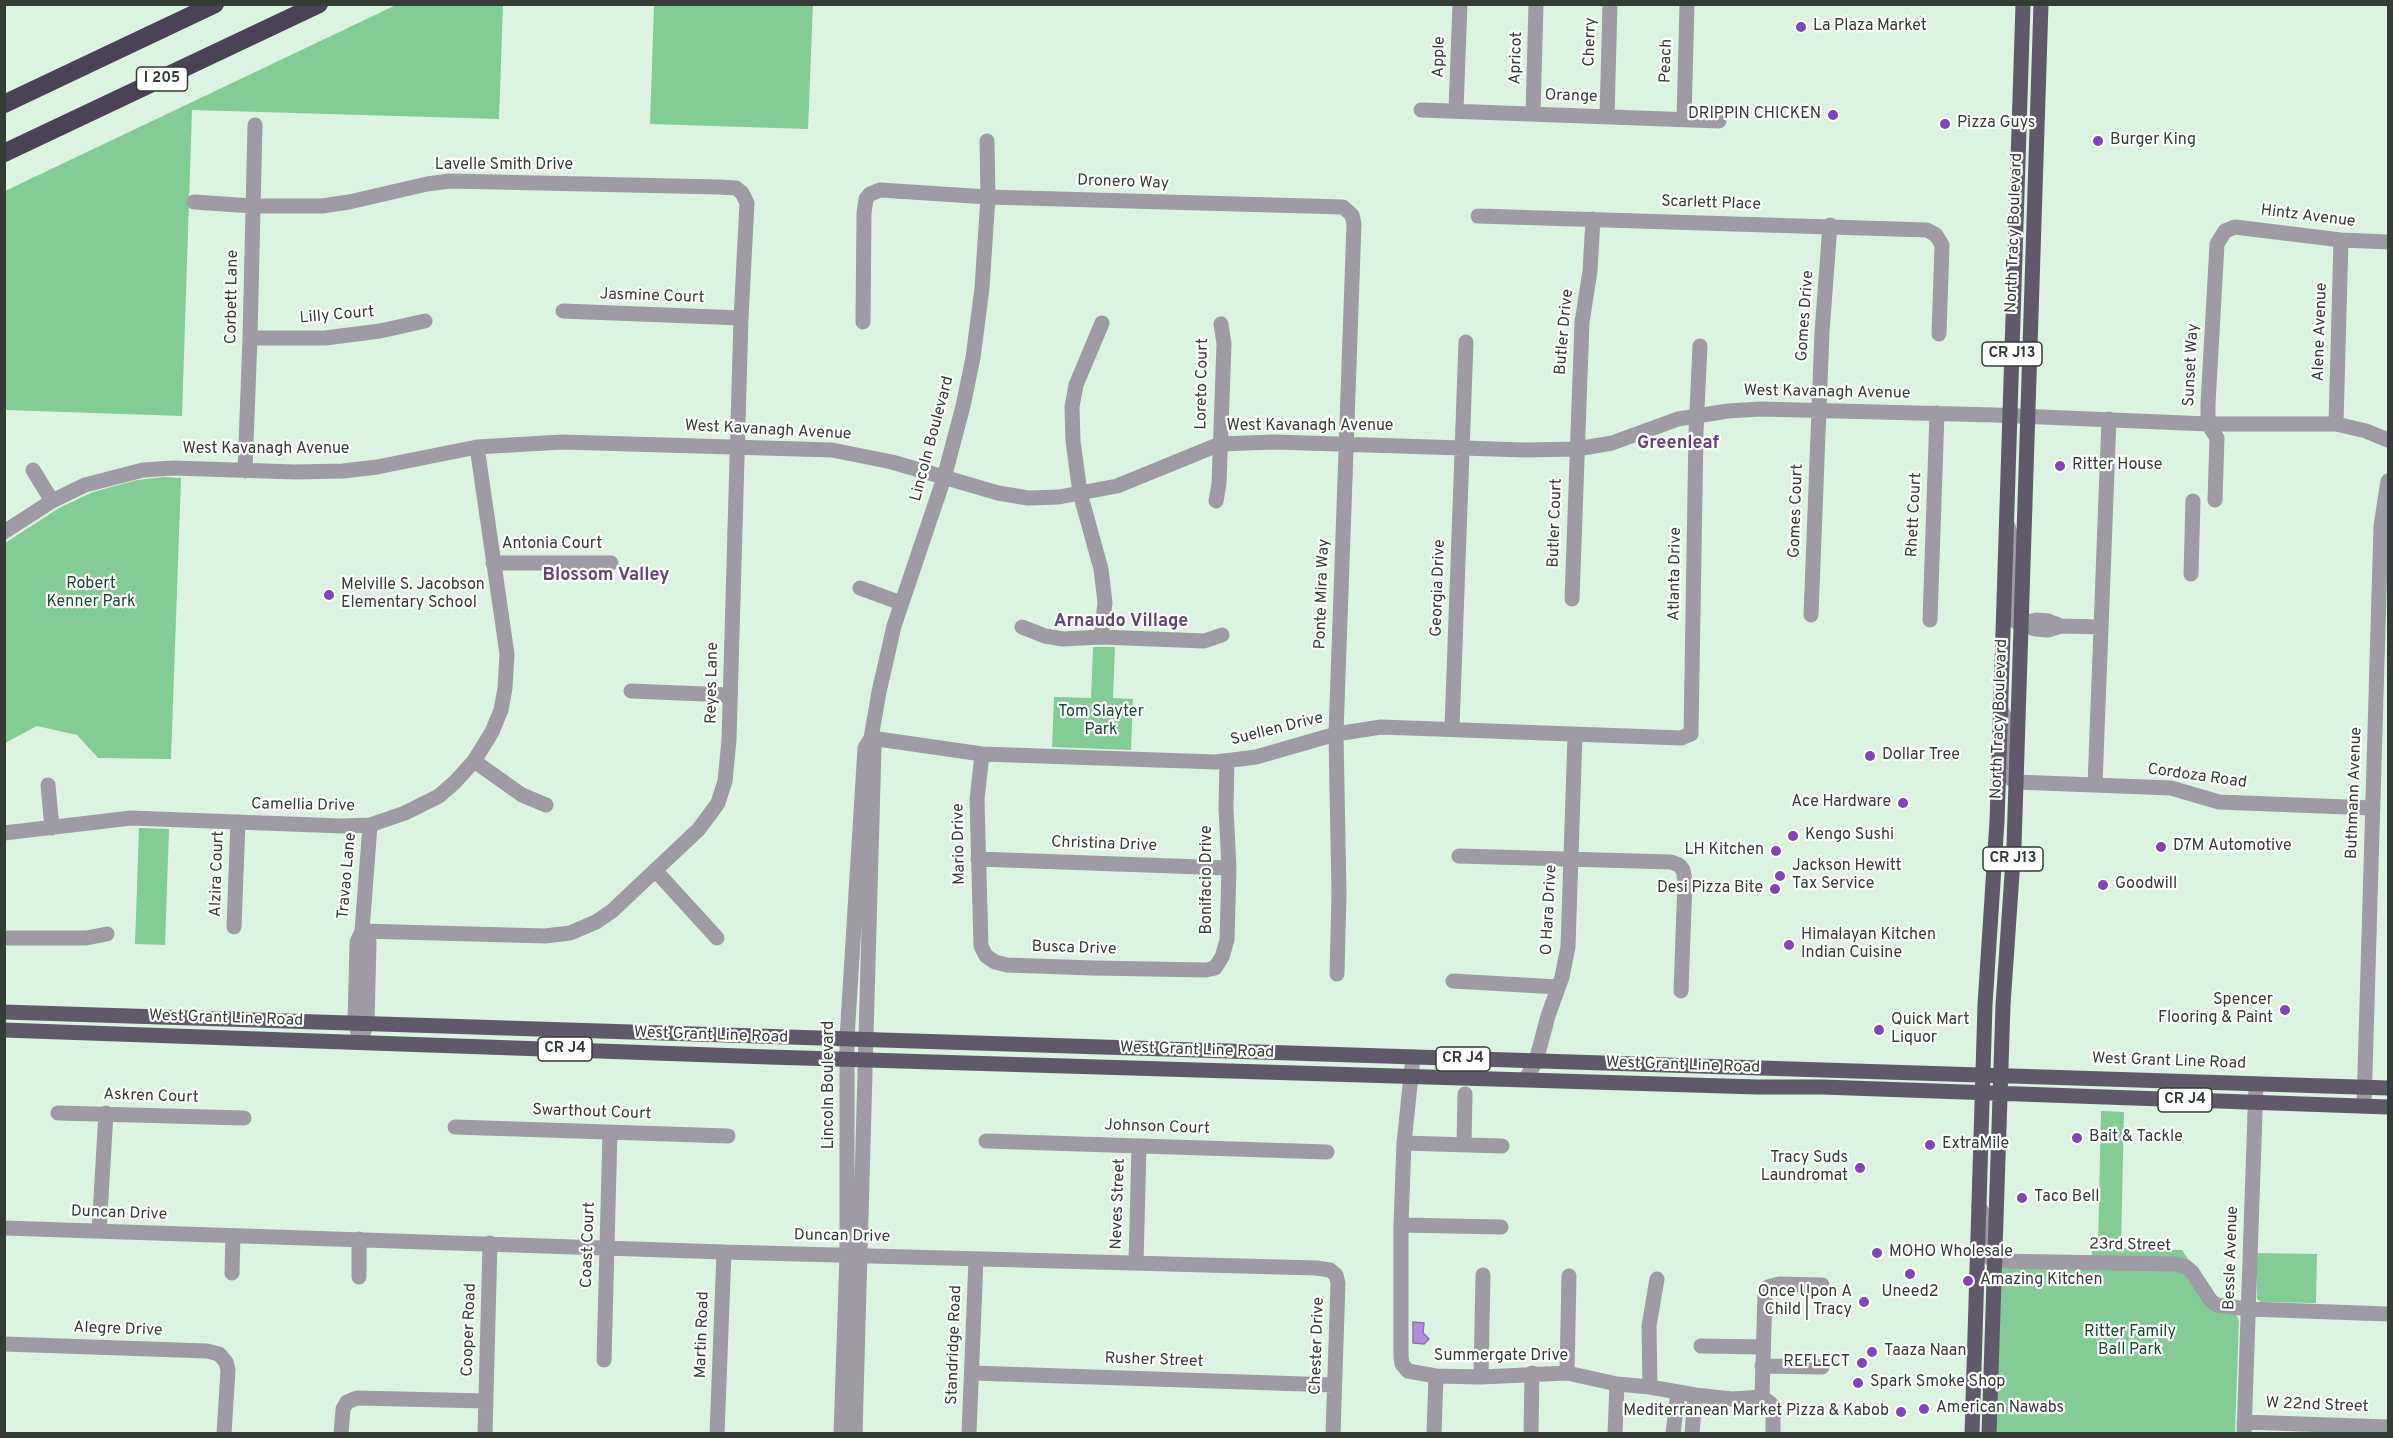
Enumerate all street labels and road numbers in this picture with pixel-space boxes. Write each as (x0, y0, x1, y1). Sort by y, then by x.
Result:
street label: Cherry (1581, 17, 1601, 67)
street label: Apricot (1506, 31, 1528, 85)
street label: Apple (1430, 36, 1450, 78)
street label: Peach (1657, 39, 1677, 83)
road number: I 205 (136, 67, 188, 91)
street label: Orange (1544, 86, 1598, 108)
street label: North Tracy Boulevard (2003, 153, 2027, 313)
street label: Lavelle Smith Drive (435, 156, 573, 176)
street label: Dronero Way (1077, 172, 1169, 194)
street label: Scarlett Place (1661, 193, 1761, 215)
street label: Hintz Avenue (2260, 202, 2356, 232)
street label: Corbett Lane (223, 250, 243, 344)
street label: Gomes Drive (1793, 270, 1819, 362)
street label: Alene Avenue (2310, 282, 2332, 382)
street label: Jasmine Court (599, 286, 705, 308)
street label: Butler Drive (1552, 288, 1578, 376)
street label: Lilly Court (299, 303, 375, 329)
street label: Sunset Way (2180, 323, 2204, 407)
street label: Loreto Court (1193, 338, 1213, 430)
road number: CR J13 (1982, 342, 2042, 366)
street label: Lincoln Boulevard (907, 374, 959, 504)
street label: West Kavanagh Avenue (1743, 382, 1911, 404)
street label: West Kavanagh Avenue (684, 417, 852, 445)
street label: West Kavanagh Avenue (1227, 417, 1393, 437)
street label: West Kavanagh Avenue (183, 440, 349, 460)
street label: Gomes Court (1786, 464, 1808, 558)
street label: Rhett Court (1903, 472, 1927, 558)
street label: Butler Court (1545, 478, 1567, 568)
street label: Atlanta Drive (1666, 527, 1686, 621)
street label: Antonia Court (502, 535, 602, 555)
street label: Ponte Mira Way (1311, 538, 1335, 650)
street label: Georgia Drive (1428, 539, 1450, 637)
street label: North Tracy Boulevard (1988, 639, 2012, 799)
street label: Reyes Lane (703, 642, 723, 724)
street label: Suellen Drive (1229, 709, 1325, 751)
street label: Buthmann Avenue (2343, 727, 2367, 859)
street label: Cordoza Road (2146, 761, 2248, 793)
street label: Camellia Drive (251, 795, 355, 817)
street label: Mario Drive (950, 803, 970, 885)
street label: Bonifacio Drive (1198, 825, 1218, 935)
street label: Alzira Court (207, 831, 229, 917)
street label: Travao Lane (335, 832, 361, 920)
street label: Christina Drive (1051, 834, 1157, 856)
road number: CR J13 (1983, 847, 2043, 871)
street label: O Hara Drive (1538, 864, 1562, 956)
street label: Busca Drive (1031, 938, 1117, 960)
street label: West Grant Line Road (148, 1007, 304, 1031)
street label: Lincoln Boulevard (820, 1021, 840, 1149)
street label: West Grant Line Road (633, 1024, 789, 1048)
road number: CR J4 (538, 1037, 592, 1061)
street label: West Grant Line Road (1119, 1039, 1275, 1063)
road number: CR J4 (1436, 1047, 1490, 1071)
street label: West Grant Line Road (2091, 1050, 2247, 1074)
street label: West Grant Line Road (1605, 1054, 1761, 1078)
street label: Askren Court (103, 1086, 199, 1108)
road number: CR J4 (2158, 1088, 2212, 1112)
street label: Swarthout Court (532, 1101, 652, 1125)
street label: Johnson Court (1104, 1117, 1210, 1139)
street label: Neves Street (1108, 1158, 1130, 1250)
street label: Coast Court (578, 1202, 600, 1288)
street label: Duncan Drive (70, 1203, 168, 1225)
street label: Bessle Avenue (2221, 1206, 2243, 1310)
street label: Duncan Drive (794, 1227, 890, 1247)
street label: 23rd Street (2089, 1236, 2171, 1256)
street label: Cooper Road (459, 1283, 481, 1377)
street label: Standridge Road (943, 1285, 967, 1405)
street label: Martin Road (692, 1291, 714, 1379)
street label: Chester Drive (1307, 1297, 1329, 1395)
street label: Alegre Drive (73, 1319, 163, 1341)
street label: Summergate Drive (1434, 1347, 1568, 1367)
street label: Rusher Street (1104, 1350, 1204, 1372)
street label: W 22nd Street (2265, 1395, 2369, 1417)

